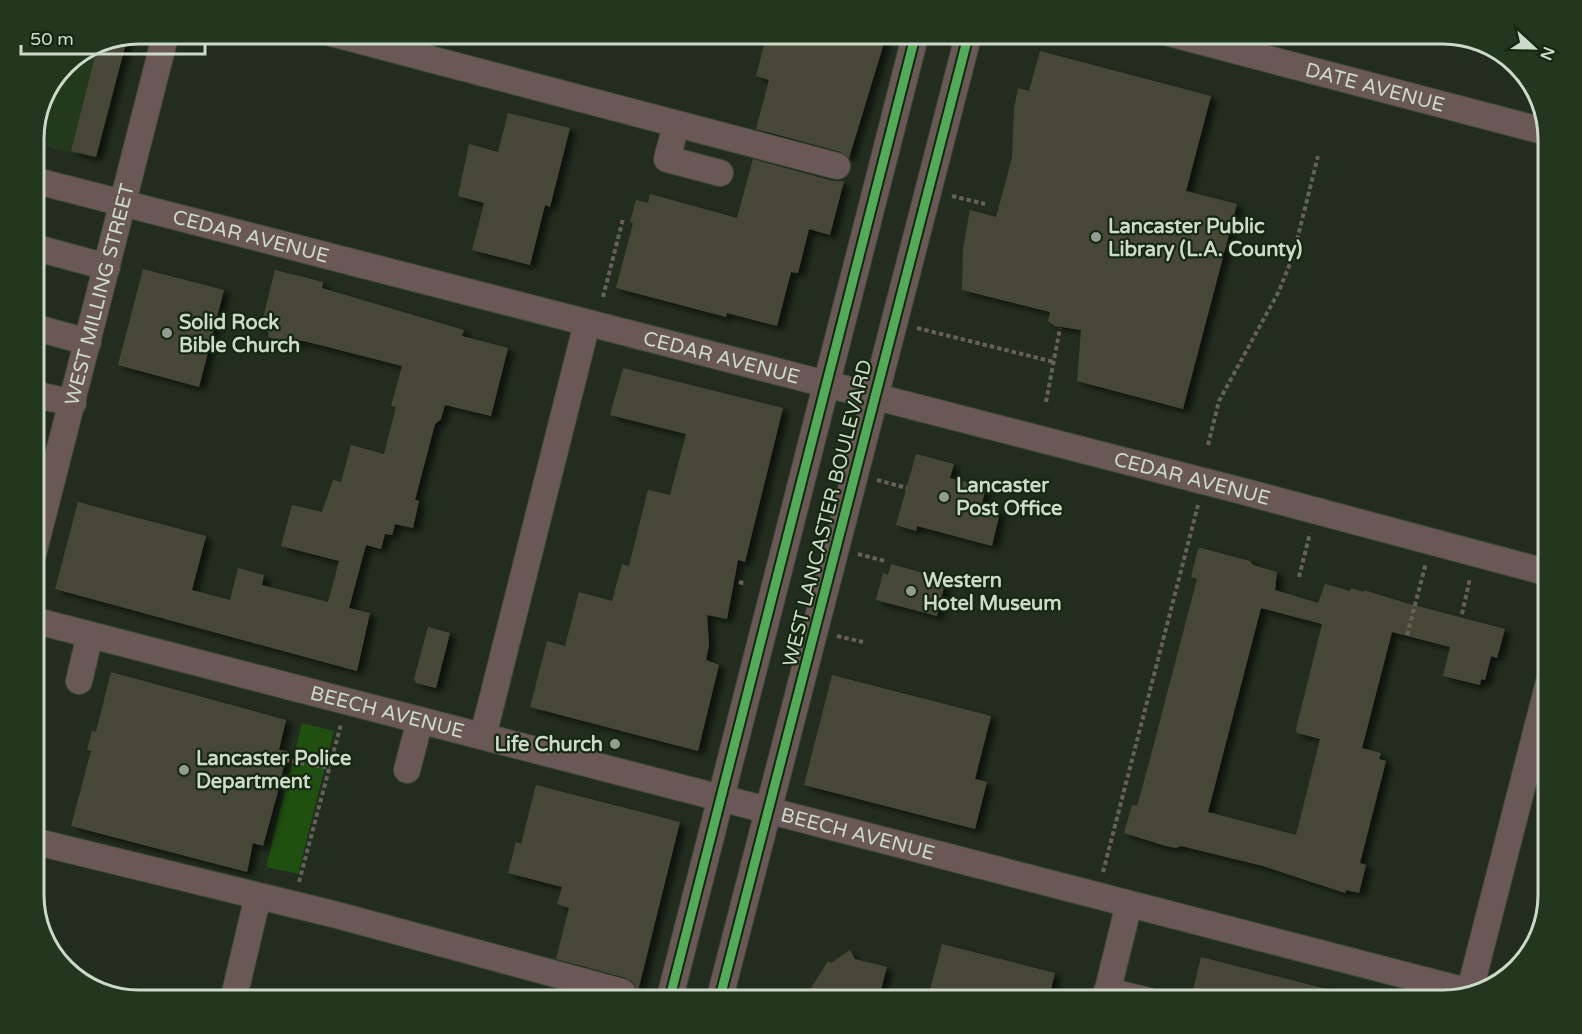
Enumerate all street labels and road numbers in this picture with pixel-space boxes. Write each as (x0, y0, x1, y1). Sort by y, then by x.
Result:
street label: DATE AVENUE (1302, 58, 1447, 118)
street label: WEST MILLING STREET (60, 181, 140, 408)
street label: CEDAR AVENUE (170, 205, 331, 269)
street label: CEDAR AVENUE (641, 326, 802, 390)
street label: WEST LANCASTER BOULEVARD (778, 357, 878, 669)
street label: CEDAR AVENUE (1111, 448, 1273, 511)
street label: BEECH AVENUE (307, 681, 467, 744)
street label: BEECH AVENUE (778, 803, 937, 866)

